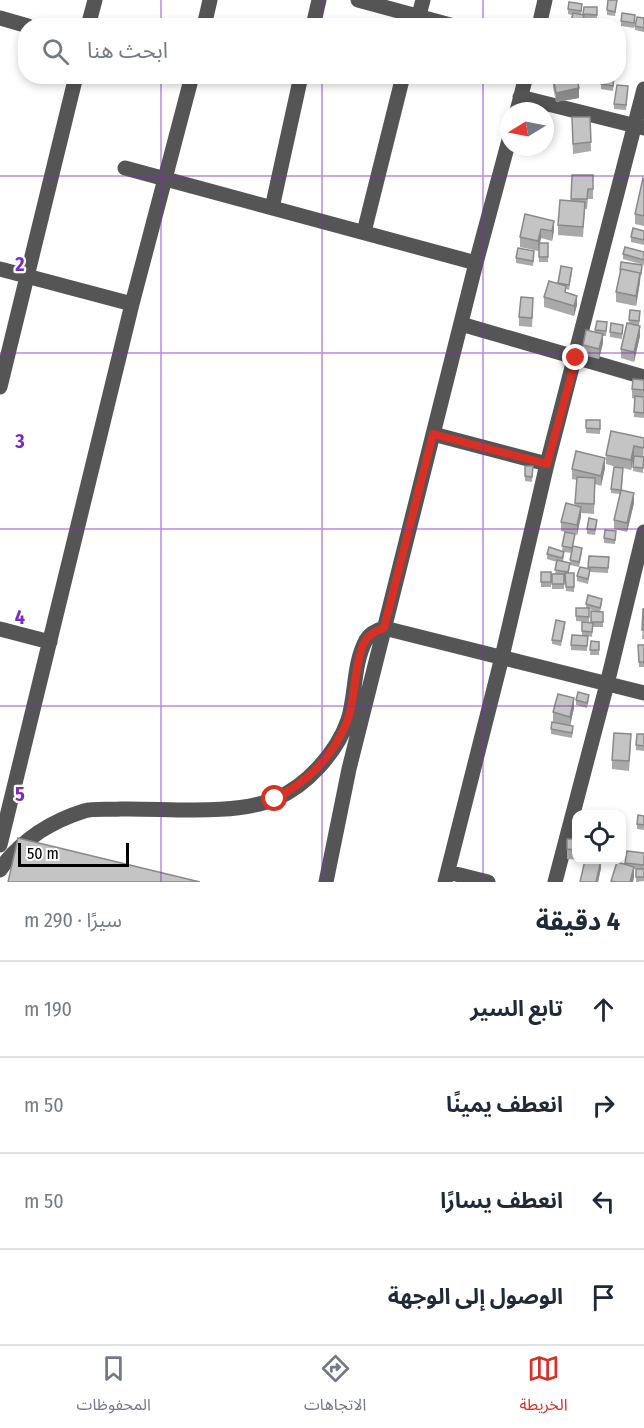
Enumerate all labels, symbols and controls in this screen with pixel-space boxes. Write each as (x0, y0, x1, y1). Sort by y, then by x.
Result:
search box (18, 18, 626, 84)
icon: search (39, 35, 72, 68)
text: ابحث هنا (87, 37, 168, 64)
north arrow (500, 102, 554, 156)
text: 2 (14, 252, 25, 276)
route end (562, 344, 588, 370)
text: 3 (14, 429, 25, 453)
text: 4 (15, 605, 25, 629)
text: 5 (15, 782, 25, 806)
route start (261, 785, 287, 811)
map controls (572, 810, 626, 864)
button: locate (572, 810, 626, 864)
scale bar (18, 840, 129, 868)
text: 50 m (27, 844, 59, 863)
text: 4 دقيقة (536, 906, 620, 937)
text: سيرًا · 290 m (24, 908, 122, 932)
icon: ahead (587, 993, 620, 1026)
text: تابع السير (470, 995, 563, 1022)
text: 190 m (24, 997, 72, 1021)
icon: right (587, 1089, 620, 1122)
text: انعطف يمينًا (446, 1091, 563, 1118)
text: 50 m (24, 1093, 64, 1117)
icon: left (587, 1185, 620, 1218)
text: انعطف يسارًا (440, 1187, 563, 1214)
text: 50 m (24, 1189, 64, 1213)
icon: arrive (587, 1281, 620, 1314)
text: الوصول إلى الوجهة (388, 1283, 563, 1310)
tab: المحفوظات (77, 1352, 151, 1422)
tab: الاتجاهات (304, 1352, 366, 1422)
tab: الخريطة (520, 1352, 567, 1422)

